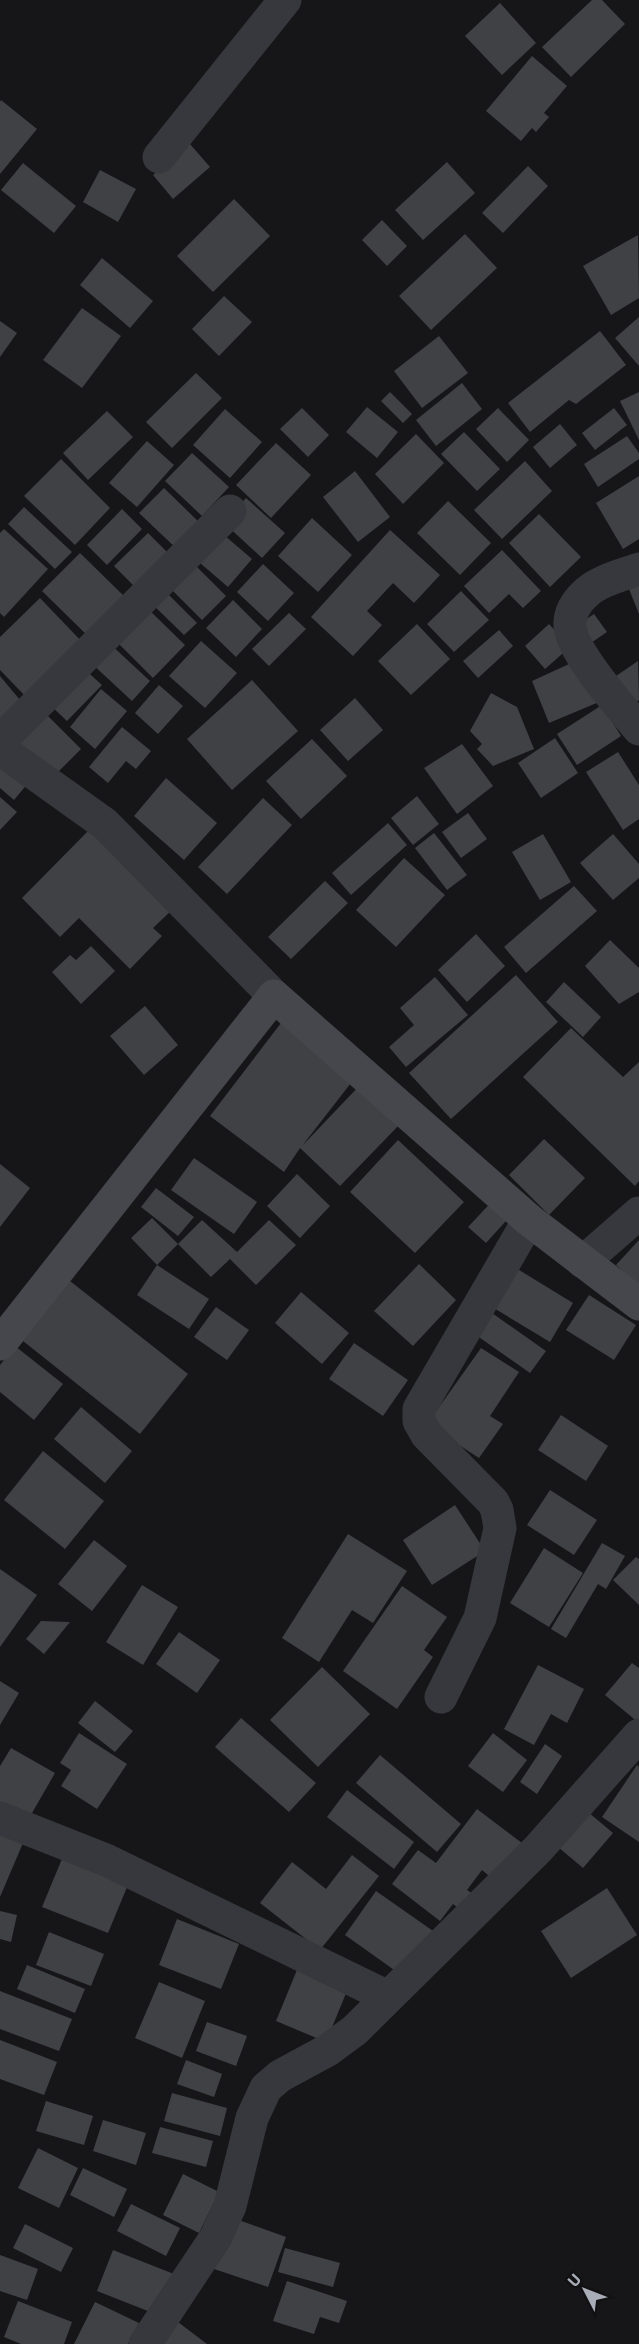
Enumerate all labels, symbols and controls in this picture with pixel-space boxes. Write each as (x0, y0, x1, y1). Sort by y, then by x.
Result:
north arrow (555, 2260, 615, 2320)
text: U (563, 2269, 584, 2290)

